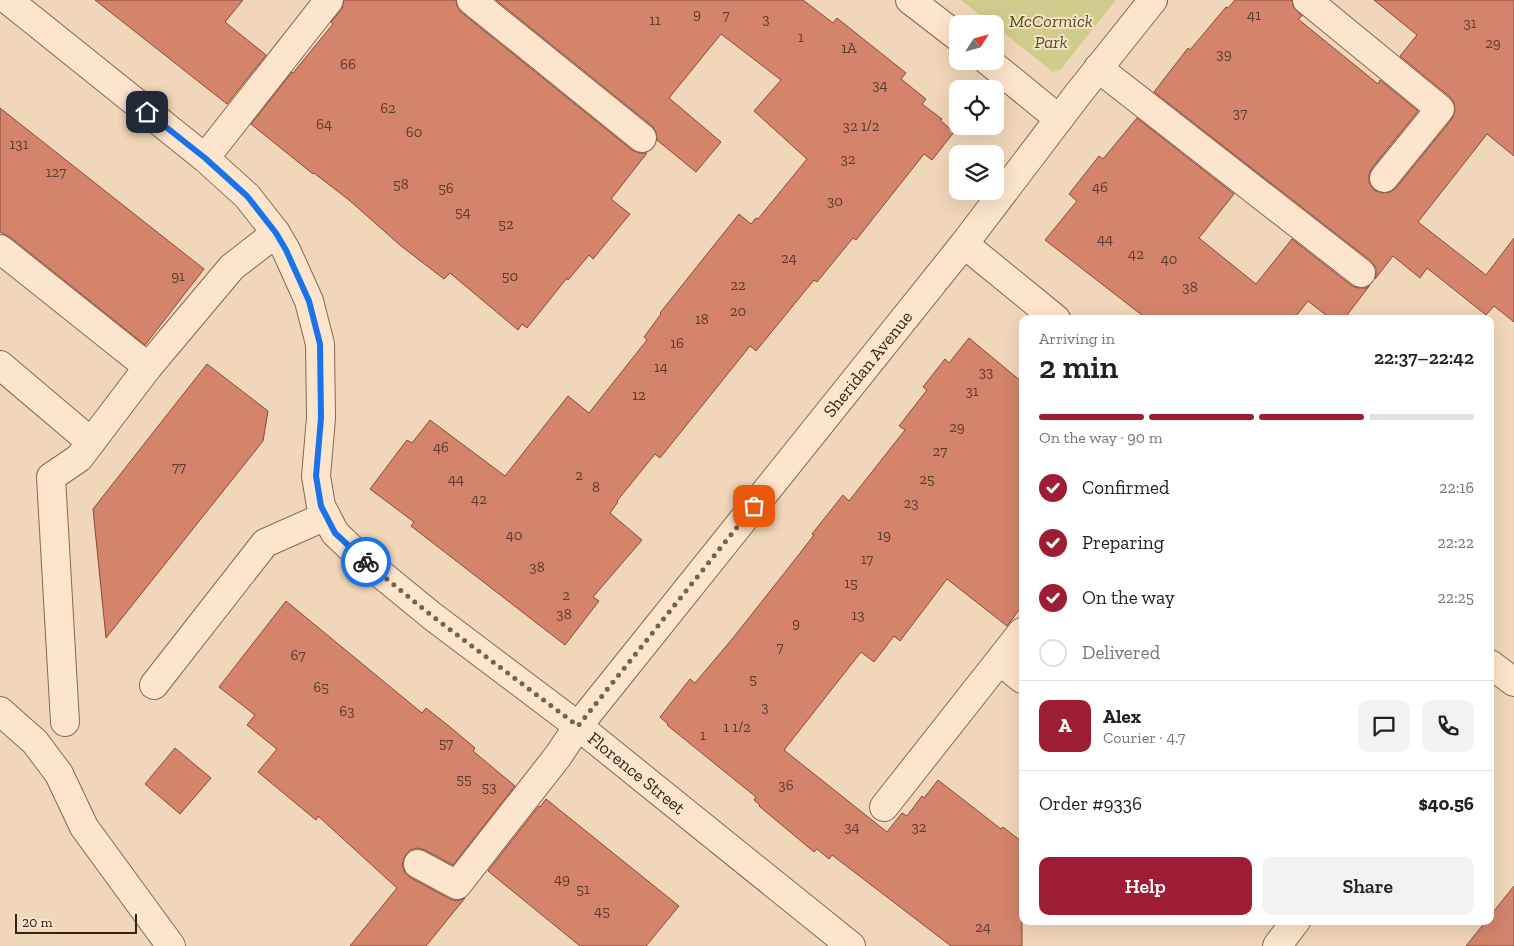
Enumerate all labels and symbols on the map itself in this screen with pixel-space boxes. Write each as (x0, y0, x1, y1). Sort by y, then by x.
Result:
house number: 9 (693, 5, 701, 23)
house number: 7 (722, 6, 730, 24)
house number: 41 (1247, 6, 1261, 24)
house number: 3 (762, 10, 770, 28)
park label: McCormick Park (1009, 10, 1093, 53)
house number: 11 (649, 11, 661, 29)
house number: 31 (1463, 14, 1477, 32)
north arrow (949, 15, 1004, 70)
house number: 1 (798, 28, 804, 46)
house number: 29 (1485, 34, 1501, 52)
house number: 1A (841, 39, 857, 57)
house number: 39 (1216, 45, 1232, 63)
house number: 66 (340, 55, 356, 73)
house number: 34 (872, 76, 888, 94)
pin (126, 91, 168, 133)
house number: 62 (380, 99, 396, 117)
house number: 37 (1233, 104, 1247, 122)
house number: 64 (316, 115, 332, 133)
house number: 32 1/2 (843, 117, 880, 135)
house number: 60 (406, 123, 422, 141)
house number: 131 (10, 135, 29, 153)
house number: 32 (840, 150, 856, 168)
house number: 127 (46, 163, 66, 181)
house number: 58 (393, 175, 409, 193)
house number: 46 (1092, 178, 1108, 196)
house number: 56 (438, 179, 454, 197)
house number: 30 (827, 192, 843, 210)
house number: 54 (455, 203, 471, 221)
house number: 52 (498, 215, 514, 233)
house number: 44 (1097, 230, 1113, 248)
house number: 42 (1128, 245, 1144, 263)
house number: 24 (781, 249, 797, 267)
house number: 40 (1161, 250, 1177, 268)
house number: 91 (171, 267, 185, 285)
house number: 50 (502, 267, 518, 285)
house number: 22 (730, 276, 746, 294)
house number: 38 (1182, 278, 1198, 296)
house number: 20 (730, 302, 746, 320)
street label: Sheridan Avenue (819, 306, 917, 422)
house number: 18 (695, 310, 709, 328)
house number: 16 (670, 334, 684, 352)
house number: 14 (654, 358, 668, 376)
house number: 33 (979, 363, 993, 381)
house number: 31 (965, 382, 979, 400)
house number: 12 (632, 386, 646, 404)
house number: 29 (949, 418, 965, 436)
house number: 46 (433, 438, 449, 456)
house number: 27 (933, 442, 947, 460)
house number: 77 (172, 458, 186, 476)
house number: 2 (575, 466, 583, 484)
house number: 44 (448, 470, 464, 488)
house number: 25 (919, 470, 935, 488)
house number: 8 (592, 478, 600, 496)
pin (733, 485, 775, 527)
house number: 42 (471, 490, 487, 508)
house number: 23 (903, 494, 919, 512)
house number: 40 (506, 526, 522, 544)
house number: 19 (877, 526, 891, 544)
courier (341, 537, 391, 587)
house number: 17 (861, 550, 873, 568)
house number: 38 (529, 558, 545, 576)
house number: 15 (844, 574, 858, 592)
house number: 2 (562, 586, 570, 604)
house number: 38 (556, 605, 572, 623)
house number: 13 (851, 606, 865, 624)
house number: 9 (792, 614, 800, 632)
house number: 7 (776, 638, 784, 656)
house number: 67 (290, 646, 306, 664)
house number: 5 (749, 670, 757, 688)
house number: 65 (313, 678, 329, 696)
house number: 3 (761, 698, 769, 716)
house number: 63 (339, 702, 355, 720)
house number: 1 1/2 (723, 718, 751, 736)
house number: 1 (700, 726, 706, 744)
street label: Florence Street (583, 727, 690, 819)
house number: 57 (439, 734, 453, 752)
house number: 55 (456, 770, 472, 788)
house number: 36 (778, 776, 794, 794)
house number: 53 (481, 778, 497, 796)
house number: 34 (844, 818, 860, 836)
house number: 32 (911, 818, 927, 836)
house number: 49 (554, 870, 570, 888)
house number: 51 (576, 880, 590, 898)
house number: 45 (594, 902, 610, 920)
scale bar (15, 911, 138, 934)
house number: 24 (975, 918, 991, 936)

